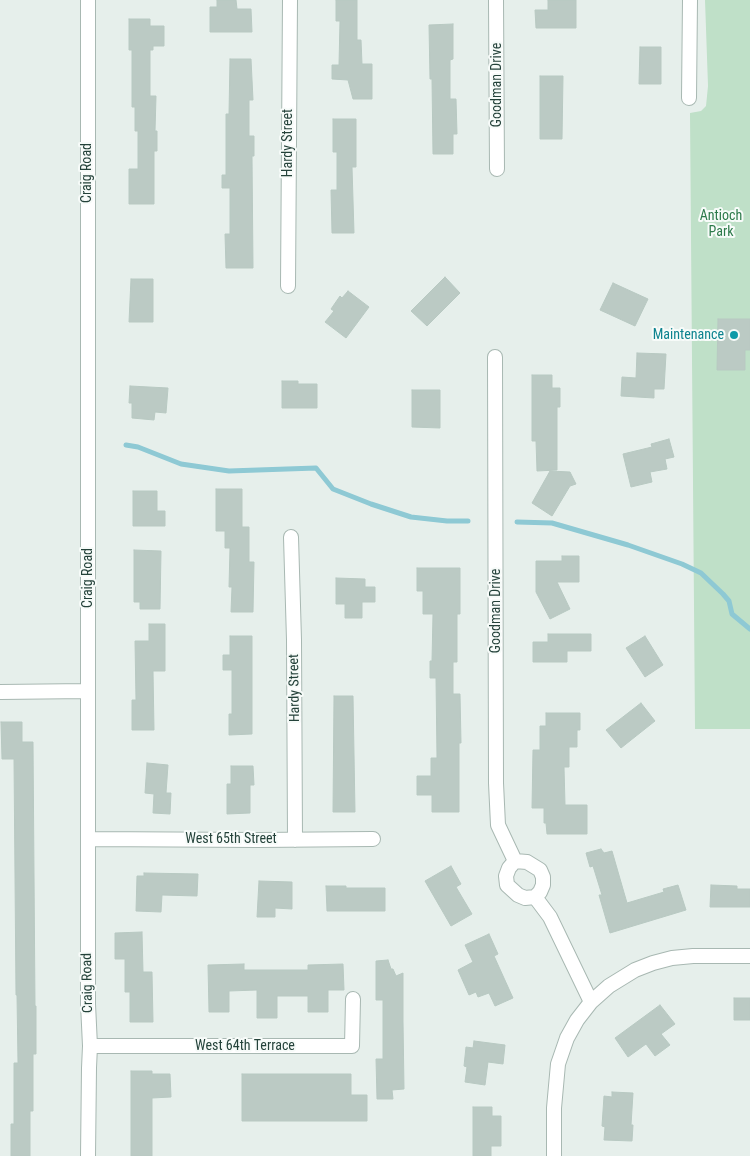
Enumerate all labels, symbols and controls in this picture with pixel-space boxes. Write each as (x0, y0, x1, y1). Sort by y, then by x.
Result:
street label: Goodman Drive (489, 43, 505, 127)
street label: Hardy Street (280, 109, 296, 177)
street label: Craig Road (79, 143, 95, 203)
park label: Antioch Park (700, 208, 742, 240)
place label: Maintenance (653, 327, 724, 343)
marker: Maintenance (728, 329, 740, 341)
street label: Craig Road (80, 548, 96, 608)
street label: Goodman Drive (488, 569, 504, 653)
street label: Hardy Street (286, 654, 304, 722)
street label: West 65th Street (185, 831, 277, 847)
street label: Craig Road (79, 953, 97, 1013)
street label: West 64th Terrace (195, 1038, 295, 1054)

